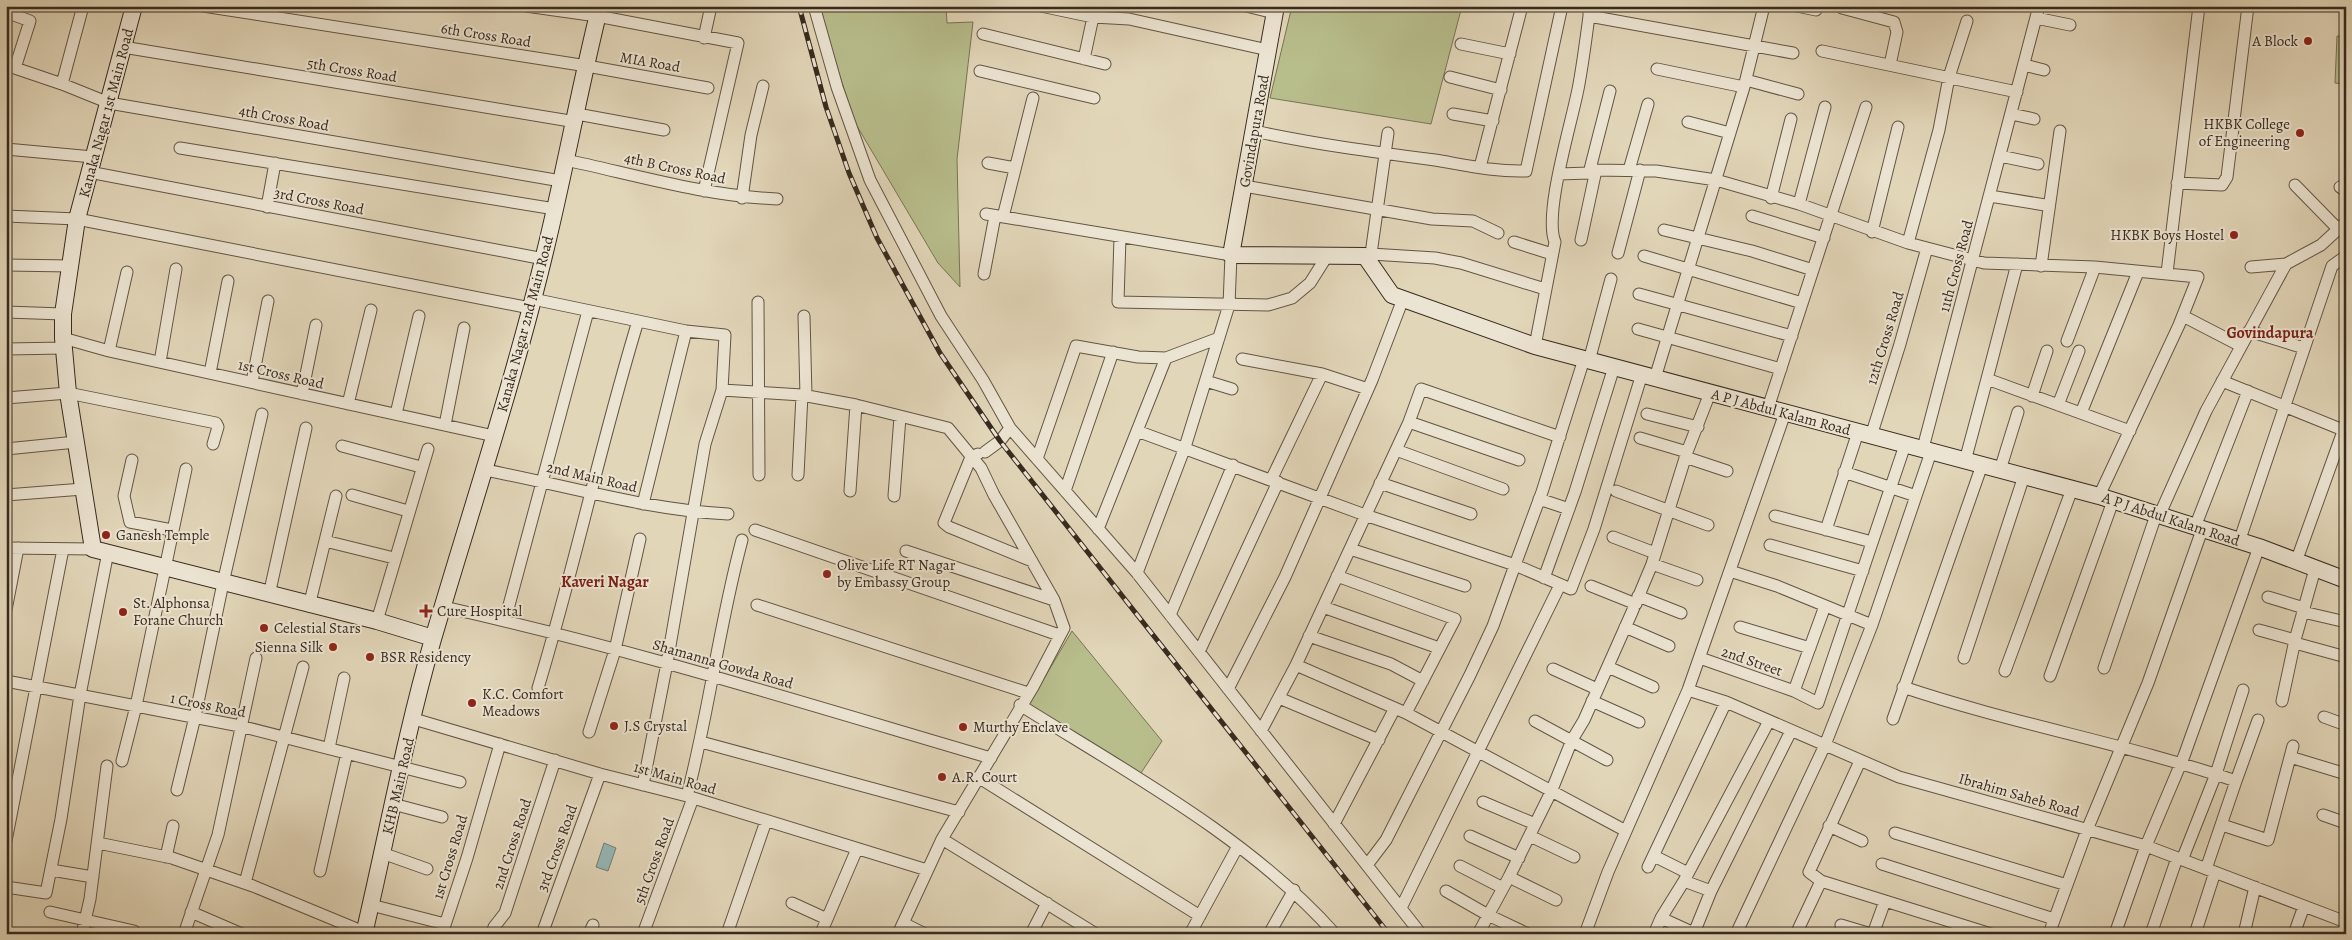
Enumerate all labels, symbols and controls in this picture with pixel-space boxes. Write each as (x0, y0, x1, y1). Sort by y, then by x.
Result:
street label: 6th Cross Road (439, 18, 534, 52)
street label: Kanaka Nagar 1st Main Road (74, 25, 138, 200)
place label: A Block (2251, 31, 2299, 51)
marker: A Block (2302, 35, 2314, 47)
street label: MIA Road (618, 47, 683, 77)
street label: 5th Cross Road (306, 53, 399, 87)
street label: Govindapura Road (1234, 72, 1274, 189)
street label: 4th Cross Road (237, 100, 332, 136)
place label: HKBK College of Engineering (2199, 114, 2290, 151)
marker: HKBK College of Engineering (2294, 127, 2306, 139)
street label: 4th B Cross Road (623, 148, 728, 189)
street label: 3rd Cross Road (272, 182, 367, 220)
street label: 11th Cross Road (1934, 217, 1978, 314)
place label: HKBK Boys Hostel (2110, 225, 2224, 245)
marker: HKBK Boys Hostel (2228, 229, 2240, 241)
street label: Kanaka Nagar 2nd Main Road (492, 233, 558, 414)
street label: 12th Cross Road (1861, 288, 1909, 387)
district label: Govindapura (2226, 322, 2314, 344)
street label: 1st Cross Road (236, 354, 327, 394)
street label: A P J Abdul Kalam Road (1708, 384, 1854, 440)
street label: 2nd Main Road (545, 457, 640, 497)
street label: A P J Abdul Kalam Road (2099, 487, 2243, 551)
place label: Ganesh Temple (116, 525, 210, 545)
marker: Ganesh Temple (100, 529, 112, 541)
place label: Olive Life RT Nagar by Embassy Group (837, 555, 956, 592)
marker: Olive Life RT Nagar by Embassy Group (821, 568, 833, 580)
district label: Kaveri Nagar (561, 571, 649, 593)
place label: St. Alphonsa Forane Church (133, 593, 223, 630)
place label: Cure Hospital (437, 601, 522, 621)
marker: Cure Hospital (419, 604, 433, 618)
marker: St. Alphonsa Forane Church (117, 606, 129, 618)
place label: Celestial Stars (274, 618, 361, 638)
marker: Celestial Stars (258, 622, 270, 634)
street label: Shamanna Gowda Road (650, 634, 796, 694)
place label: Sienna Silk (255, 637, 324, 657)
marker: Sienna Silk (327, 641, 339, 653)
street label: 2nd Street (1719, 641, 1785, 681)
place label: BSR Residency (380, 647, 471, 667)
marker: BSR Residency (364, 651, 376, 663)
place label: K.C. Comfort Meadows (482, 684, 564, 721)
street label: 1 Cross Road (169, 688, 248, 722)
marker: K.C. Comfort Meadows (466, 697, 478, 709)
place label: J.S Crystal (624, 716, 687, 736)
place label: Murthy Enclave (973, 717, 1068, 737)
marker: J.S Crystal (608, 720, 620, 732)
marker: Murthy Enclave (957, 721, 969, 733)
street label: KHB Main Road (377, 735, 419, 836)
street label: 1st Main Road (631, 757, 720, 800)
place label: A.R. Court (951, 767, 1017, 787)
street label: Ibrahim Saheb Road (1956, 768, 2082, 822)
marker: A.R. Court (936, 771, 948, 783)
street label: 2nd Cross Road (488, 795, 536, 892)
street label: 3rd Cross Road (532, 801, 582, 894)
street label: 1st Cross Road (428, 811, 473, 902)
street label: 5th Cross Road (629, 814, 679, 907)

